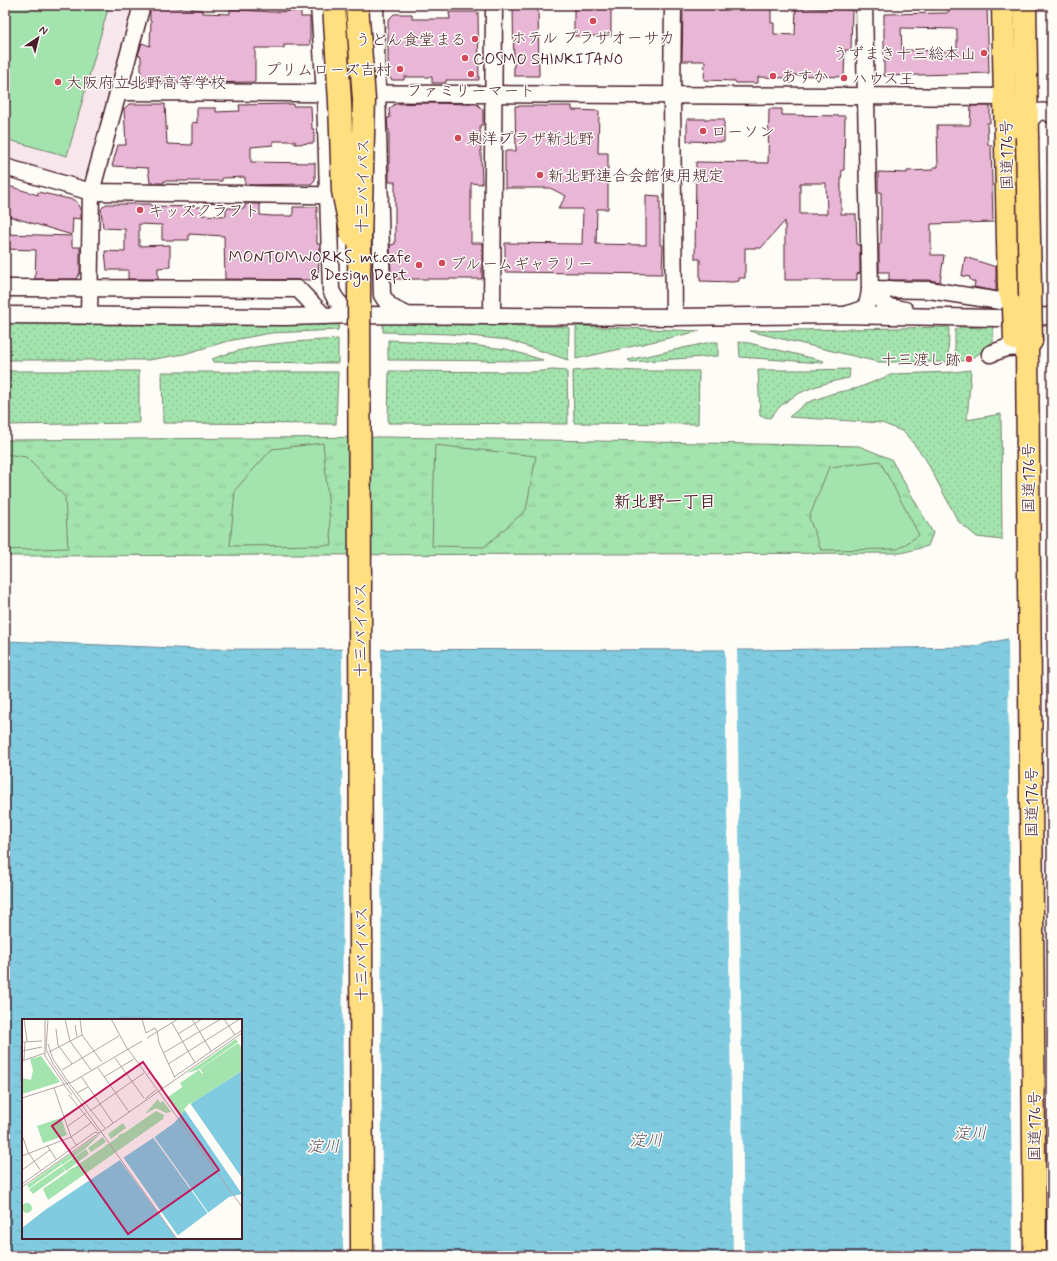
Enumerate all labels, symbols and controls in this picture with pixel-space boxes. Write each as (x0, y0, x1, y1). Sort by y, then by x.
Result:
marker: ホテル プラザオーサカ (588, 16, 598, 26)
north arrow (18, 18, 58, 58)
text: N (36, 23, 50, 38)
place label: ホテル プラザオーサカ (511, 28, 675, 49)
place label: うどん食堂まる (355, 30, 467, 51)
marker: うどん食堂まる (470, 34, 480, 44)
place label: うずまき十三総本山 (832, 44, 976, 65)
marker: うずまき十三総本山 (979, 48, 989, 58)
place label: COSMO SHINKITANO (473, 49, 623, 70)
marker: COSMO SHINKITANO (460, 53, 470, 63)
place label: プリムローズ吉村 (265, 60, 392, 81)
marker: プリムローズ吉村 (395, 64, 405, 74)
place label: あすか (781, 67, 829, 88)
marker: ファミリーマート (466, 69, 476, 79)
place label: ハウス王 (852, 69, 915, 90)
marker: あすか (768, 71, 778, 81)
place label: 大阪府立北野高等学校 (66, 73, 226, 94)
marker: ハウス王 (839, 73, 849, 83)
marker: 大阪府立北野高等学校 (53, 77, 63, 87)
place label: ファミリーマート (407, 81, 535, 102)
street label: 国道176号 (996, 119, 1019, 191)
place label: ローソン (711, 122, 775, 143)
marker: ローソン (698, 126, 708, 136)
place label: 東洋プラザ新北野 (466, 129, 594, 150)
marker: 東洋プラザ新北野 (453, 133, 463, 143)
street label: 十三バイパス (352, 138, 375, 234)
place label: 新北野連合会館使用規定 (548, 166, 724, 187)
marker: 新北野連合会館使用規定 (535, 170, 545, 180)
place label: キッズクラフト (148, 201, 260, 222)
marker: キッズクラフト (135, 205, 145, 215)
place label: MONTOMWORKS. mt.cafe & Design Dept. (229, 247, 411, 287)
place label: ブルームギャラリー (450, 254, 593, 275)
marker: ブルームギャラリー (437, 258, 447, 268)
marker: MONTOMWORKS. mt.cafe & Design Dept. (414, 260, 424, 270)
place label: 十三渡し跡 (881, 350, 961, 371)
marker: 十三渡し跡 (964, 354, 974, 364)
street label: 国道176号 (1019, 443, 1040, 513)
district label: 新北野一丁目 (614, 491, 716, 513)
street label: 十三バイパス (351, 582, 372, 678)
street label: 国道176号 (1022, 767, 1043, 837)
street label: 十三バイパス (352, 906, 373, 1002)
inset map (22, 1019, 242, 1239)
street label: 国道176号 (1025, 1091, 1046, 1161)
water label: 淀川 (953, 1123, 987, 1145)
water label: 淀川 (629, 1130, 663, 1152)
water label: 淀川 (306, 1136, 340, 1158)

